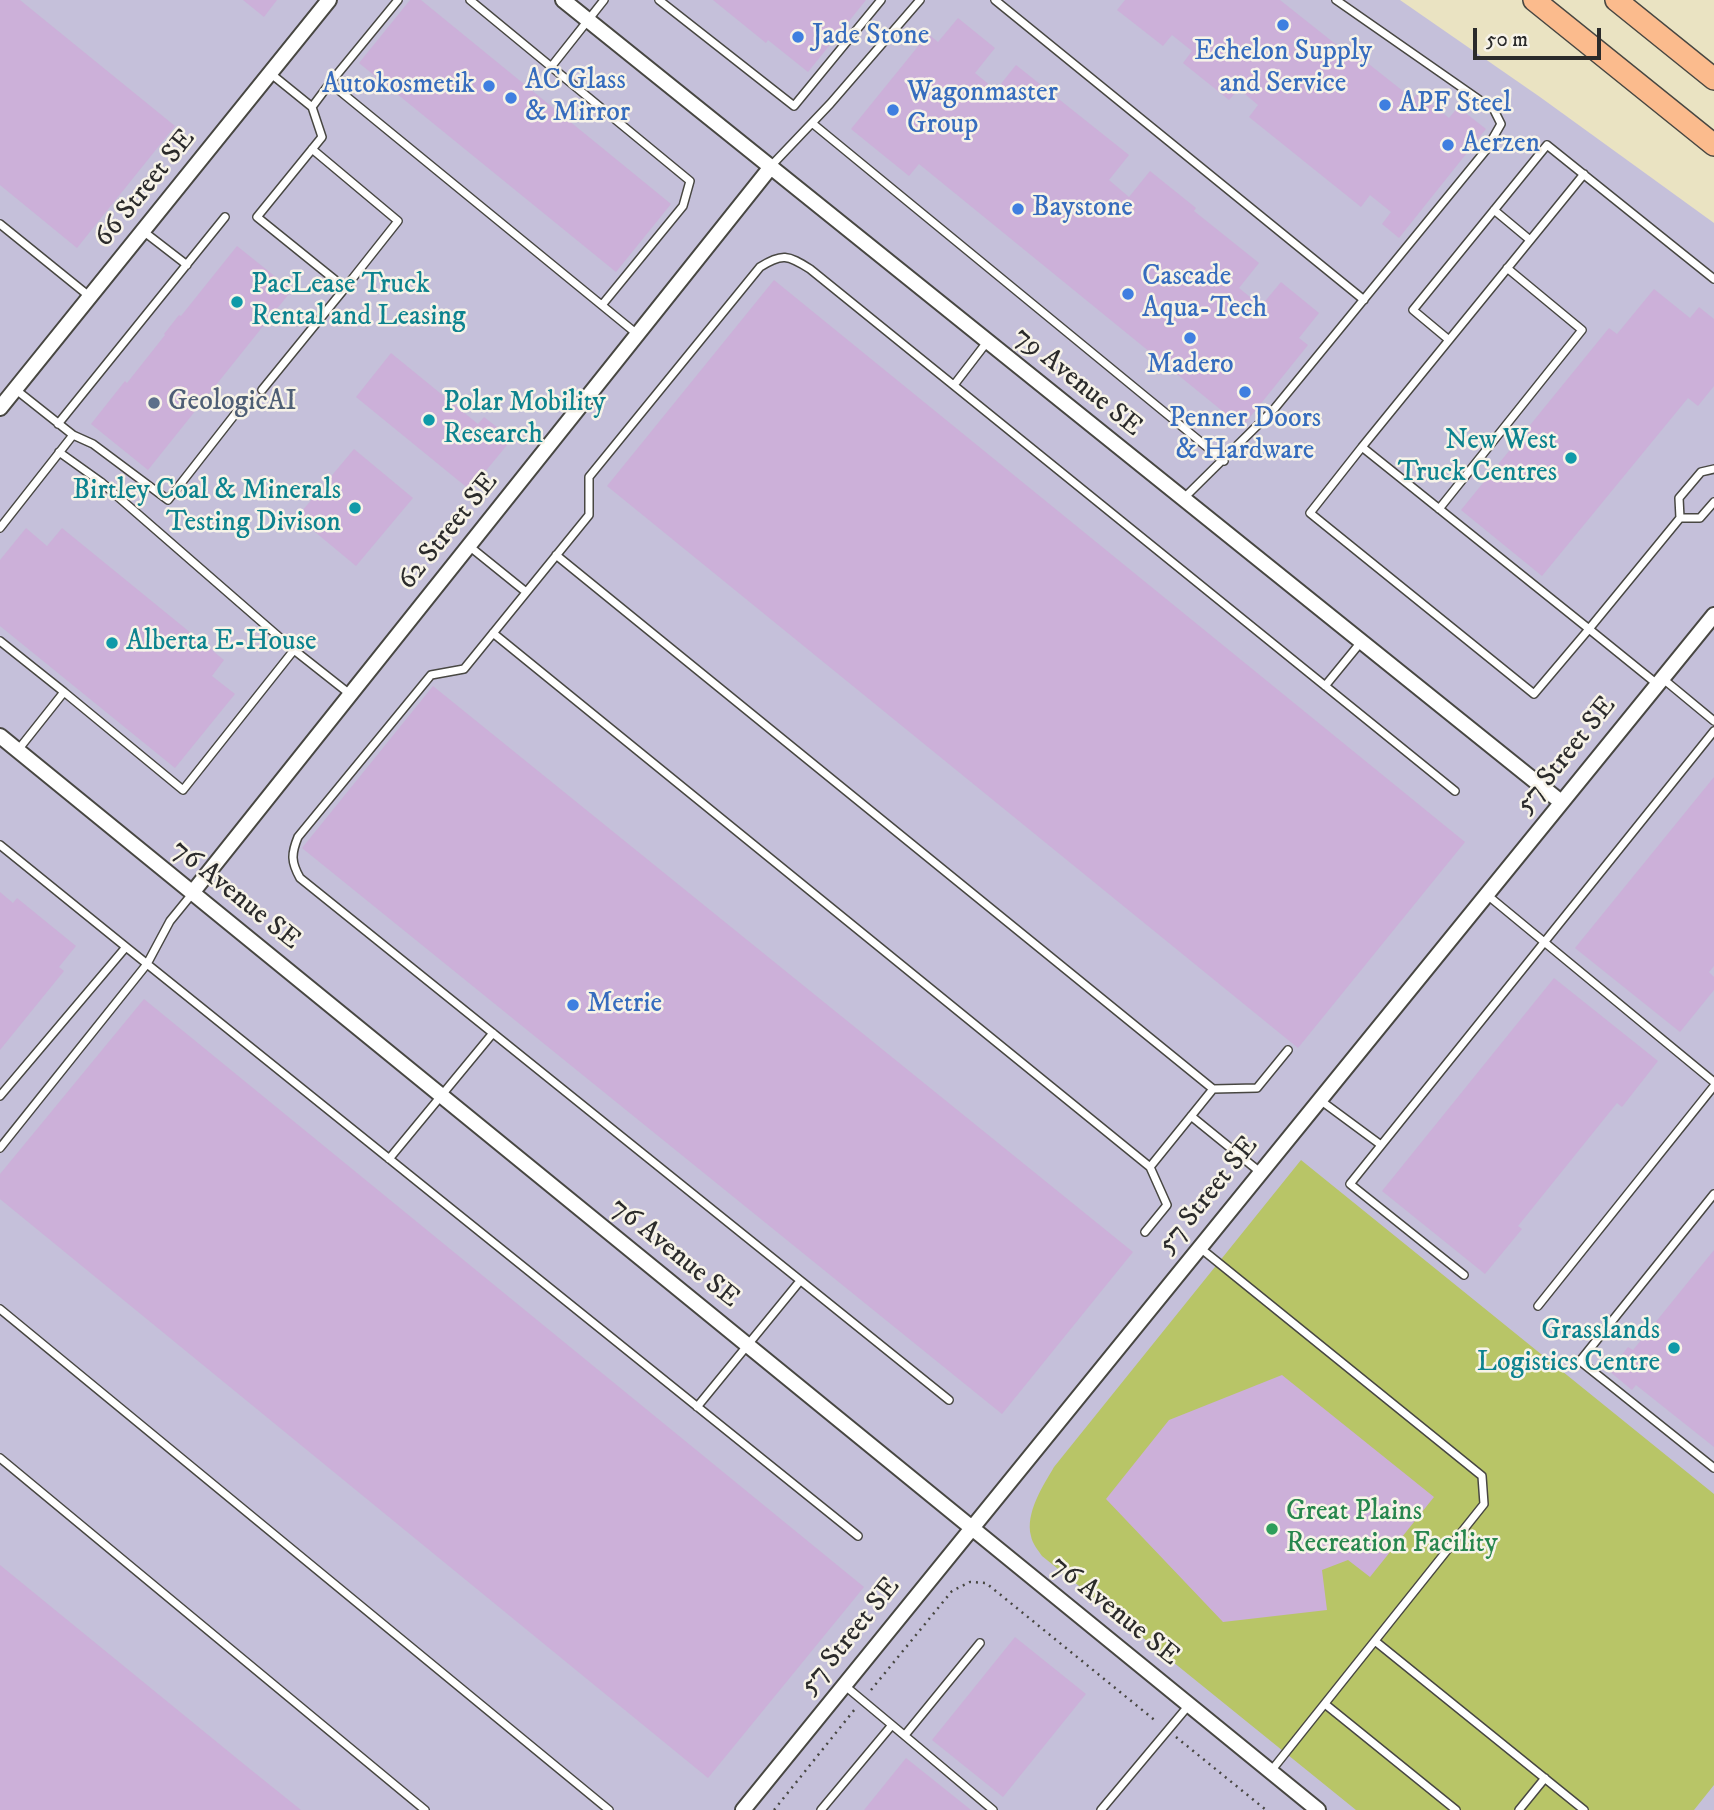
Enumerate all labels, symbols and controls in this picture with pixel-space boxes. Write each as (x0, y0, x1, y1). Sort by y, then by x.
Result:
scale bar (1476, 14, 1604, 58)
marker: Echelon Supply and Service (1275, 17, 1291, 33)
place label: Jade Stone (812, 20, 929, 54)
text: 50 m (1486, 27, 1528, 53)
marker: Jade Stone (790, 29, 806, 45)
place label: Echelon Supply and Service (1194, 36, 1372, 102)
place label: AC Glass & Mirror (525, 65, 630, 131)
place label: Autokosmetik (322, 69, 475, 103)
place label: Wagonmaster Group (907, 77, 1058, 143)
marker: Autokosmetik (481, 78, 497, 94)
place label: APF Steel (1399, 88, 1511, 122)
marker: AC Glass & Mirror (503, 90, 519, 106)
marker: APF Steel (1377, 97, 1393, 113)
marker: Wagonmaster Group (885, 102, 901, 118)
street label: 66 Street SE (88, 123, 204, 255)
place label: Aerzen (1462, 128, 1540, 162)
marker: Aerzen (1440, 137, 1456, 153)
place label: Baystone (1032, 192, 1133, 226)
marker: Baystone (1010, 201, 1026, 217)
place label: Cascade Aqua-Tech (1142, 261, 1267, 327)
place label: PacLease Truck Rental and Leasing (251, 269, 466, 335)
marker: Cascade Aqua-Tech (1120, 286, 1136, 302)
marker: PacLease Truck Rental and Leasing (229, 294, 245, 310)
street label: 79 Avenue SE (1006, 321, 1148, 445)
marker: Madero (1182, 330, 1198, 346)
place label: Madero (1146, 349, 1234, 383)
marker: Penner Doors & Hardware (1237, 384, 1253, 400)
place label: GeologicAI (168, 386, 297, 420)
place label: Polar Mobility Research (443, 387, 606, 453)
marker: GeologicAI (146, 395, 162, 411)
place label: Penner Doors & Hardware (1169, 403, 1321, 469)
marker: Polar Mobility Research (421, 412, 437, 428)
place label: New West Truck Centres (1398, 425, 1557, 491)
marker: New West Truck Centres (1563, 450, 1579, 466)
street label: 62 Street SE (392, 467, 506, 597)
place label: Birtley Coal & Minerals Testing Divison (73, 475, 341, 541)
marker: Birtley Coal & Minerals Testing Divison (347, 500, 363, 516)
place label: Alberta E-House (126, 626, 317, 660)
marker: Alberta E-House (104, 635, 120, 651)
street label: 57 Street SE (1509, 690, 1625, 822)
street label: 76 Avenue SE (164, 834, 306, 958)
place label: Metrie (587, 988, 662, 1022)
marker: Metrie (565, 997, 581, 1013)
street label: 57 Street SE (1151, 1130, 1267, 1262)
street label: 76 Avenue SE (603, 1192, 745, 1316)
place label: Grasslands Logistics Centre (1477, 1315, 1660, 1381)
marker: Grasslands Logistics Centre (1666, 1340, 1682, 1356)
place label: Great Plains Recreation Facility (1286, 1496, 1498, 1562)
marker: Great Plains Recreation Facility (1264, 1521, 1280, 1537)
street label: 76 Avenue SE (1043, 1550, 1185, 1674)
street label: 57 Street SE (793, 1571, 909, 1703)

